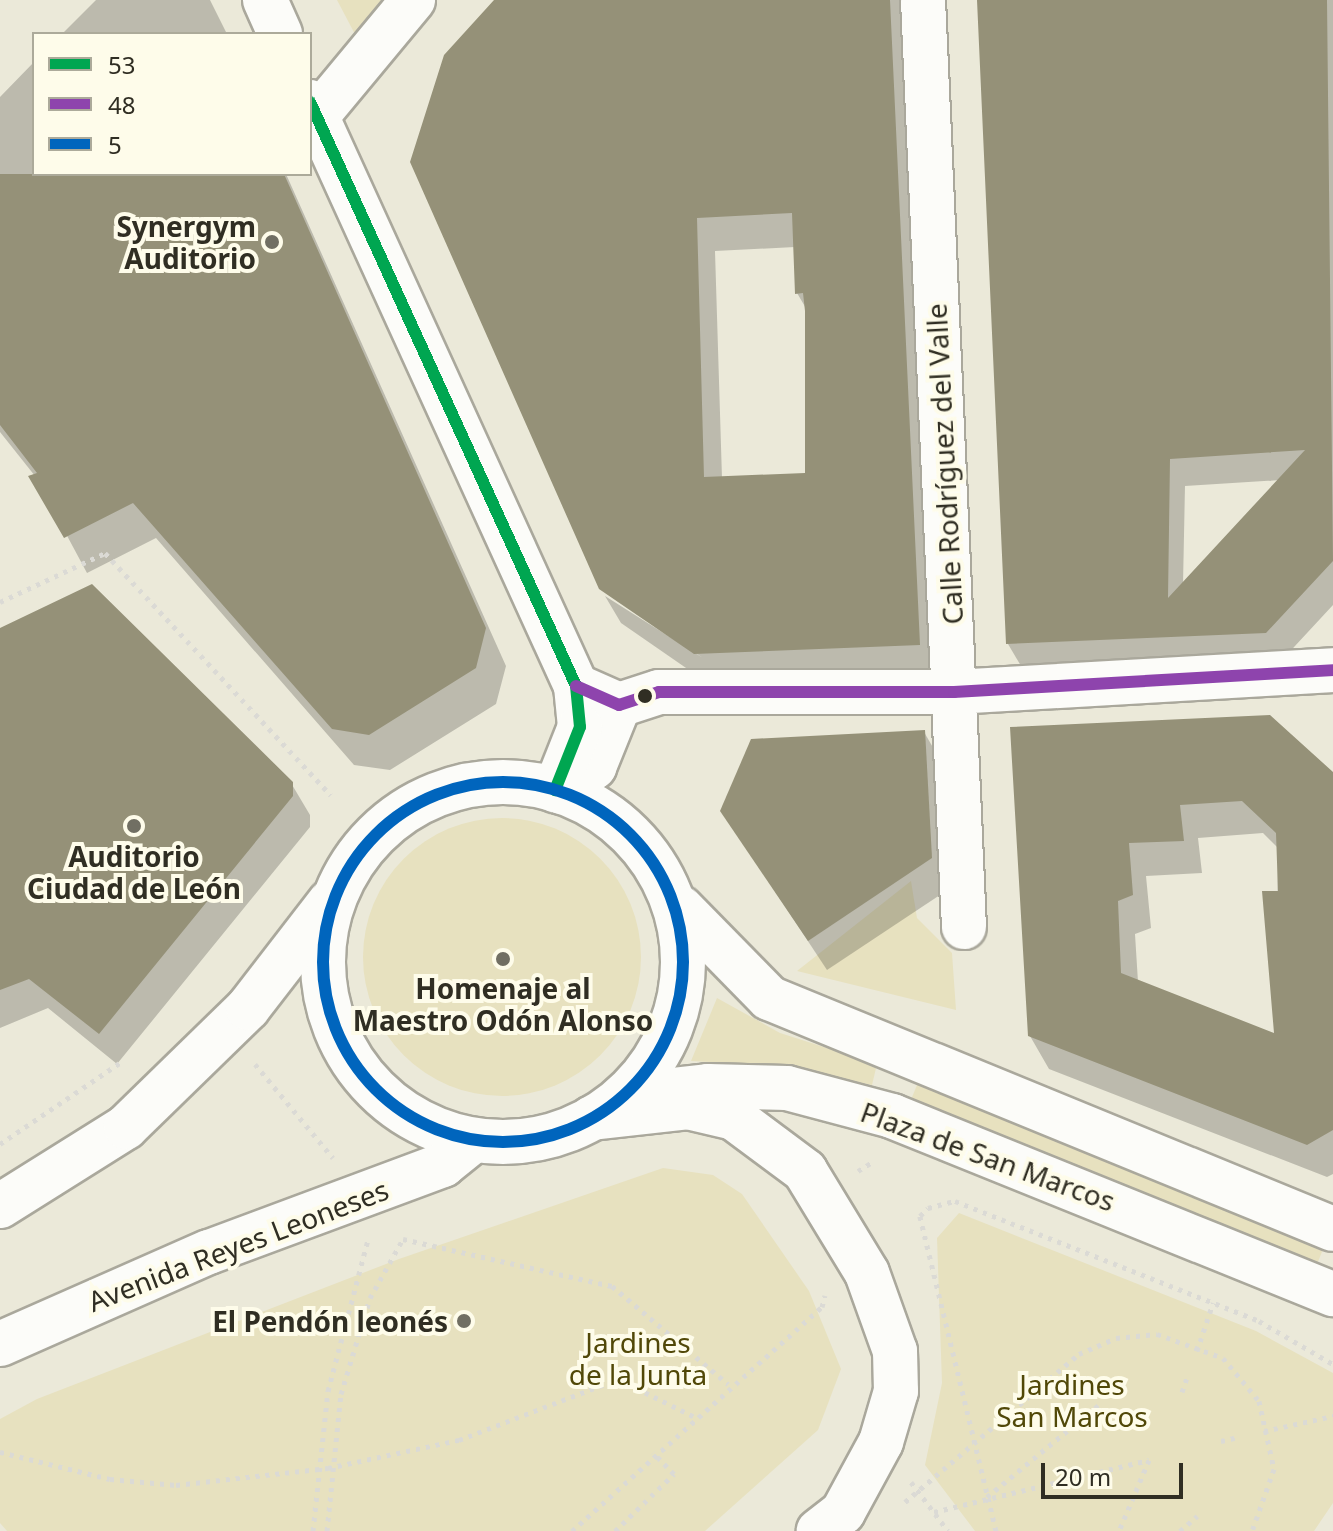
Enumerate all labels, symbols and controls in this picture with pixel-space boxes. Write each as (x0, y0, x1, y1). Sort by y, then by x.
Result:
legend (32, 32, 312, 176)
text: 53 (108, 48, 135, 81)
text: 48 (108, 88, 135, 121)
text: 5 (108, 128, 122, 161)
place label: Synergym Auditorio (116, 209, 256, 275)
marker: Synergym Auditorio (263, 233, 281, 251)
street label: Calle Rodríguez del Valle (919, 303, 969, 625)
unlabelled marker (637, 688, 653, 704)
marker: Auditorio Ciudad de León (125, 817, 143, 835)
place label: Auditorio Ciudad de León (27, 839, 241, 905)
marker: Homenaje al Maestro Odón Alonso (494, 950, 512, 968)
place label: Homenaje al Maestro Odón Alonso (353, 971, 653, 1037)
street label: Plaza de San Marcos (856, 1094, 1120, 1218)
street label: Avenida Reyes Leoneses (83, 1172, 393, 1318)
place label: El Pendón leonés (212, 1304, 448, 1338)
marker: El Pendón leonés (455, 1312, 473, 1330)
park label: Jardines de la Junta (569, 1325, 707, 1391)
park label: Jardines San Marcos (996, 1367, 1148, 1433)
scale bar (1045, 1447, 1187, 1497)
text: 20 m (1055, 1460, 1111, 1493)

